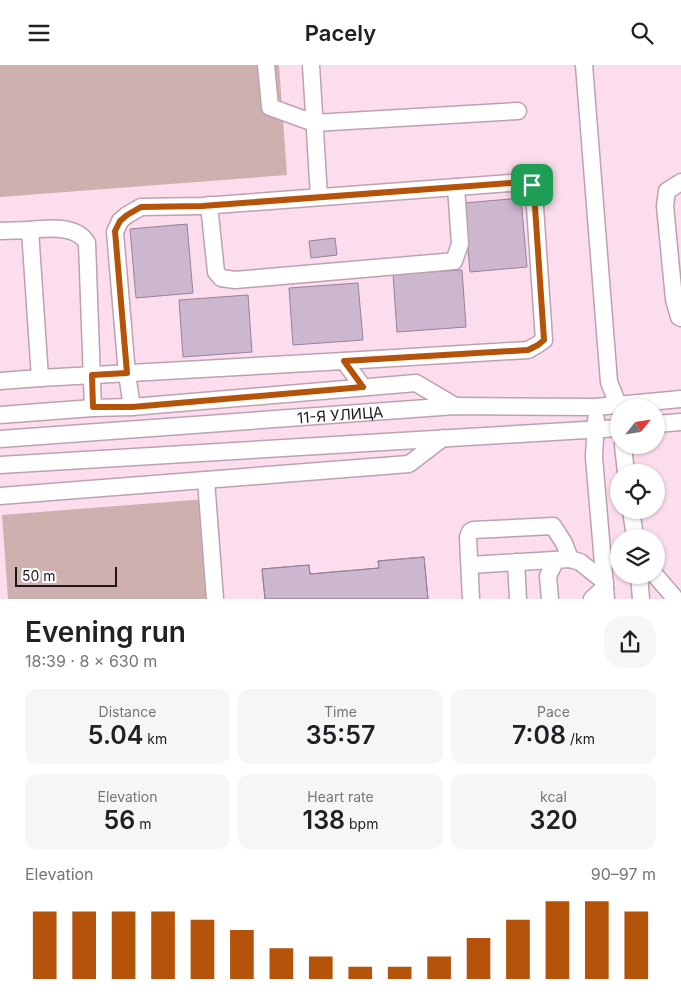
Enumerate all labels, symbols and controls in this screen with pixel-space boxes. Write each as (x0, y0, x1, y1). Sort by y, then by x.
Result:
icon: menu (25, 19, 53, 47)
icon: search (628, 19, 656, 47)
text: Pacely (305, 20, 376, 46)
pin (511, 164, 553, 206)
icon: arrive (518, 171, 546, 199)
north arrow (610, 399, 665, 454)
map controls (610, 399, 665, 584)
street label: 11-Я УЛИЦА (296, 402, 384, 427)
button: locate (610, 464, 665, 519)
button: layers (610, 529, 665, 584)
scale bar (15, 564, 118, 587)
text: 50 m (22, 567, 56, 584)
text: Evening run (25, 615, 186, 649)
button: share (604, 616, 656, 668)
text: 18:39 · 8 × 630 m (25, 651, 157, 671)
text: Distance (99, 703, 156, 720)
text: Time (324, 703, 357, 720)
text: Pace (537, 703, 570, 720)
text: 5.04 (88, 720, 143, 750)
text: 35:57 (306, 720, 375, 750)
text: 7:08 (512, 720, 566, 750)
text: km (143, 730, 167, 747)
text: /km (566, 730, 595, 747)
text: Elevation (98, 788, 158, 805)
text: Heart rate (307, 788, 374, 805)
text: kcal (540, 788, 567, 805)
text: 56 (104, 805, 135, 835)
text: 138 (303, 805, 345, 835)
text: 320 (530, 805, 577, 835)
text: m (135, 815, 151, 832)
text: bpm (345, 815, 378, 832)
text: Elevation (25, 864, 94, 884)
text: 90–97 m (591, 864, 656, 884)

